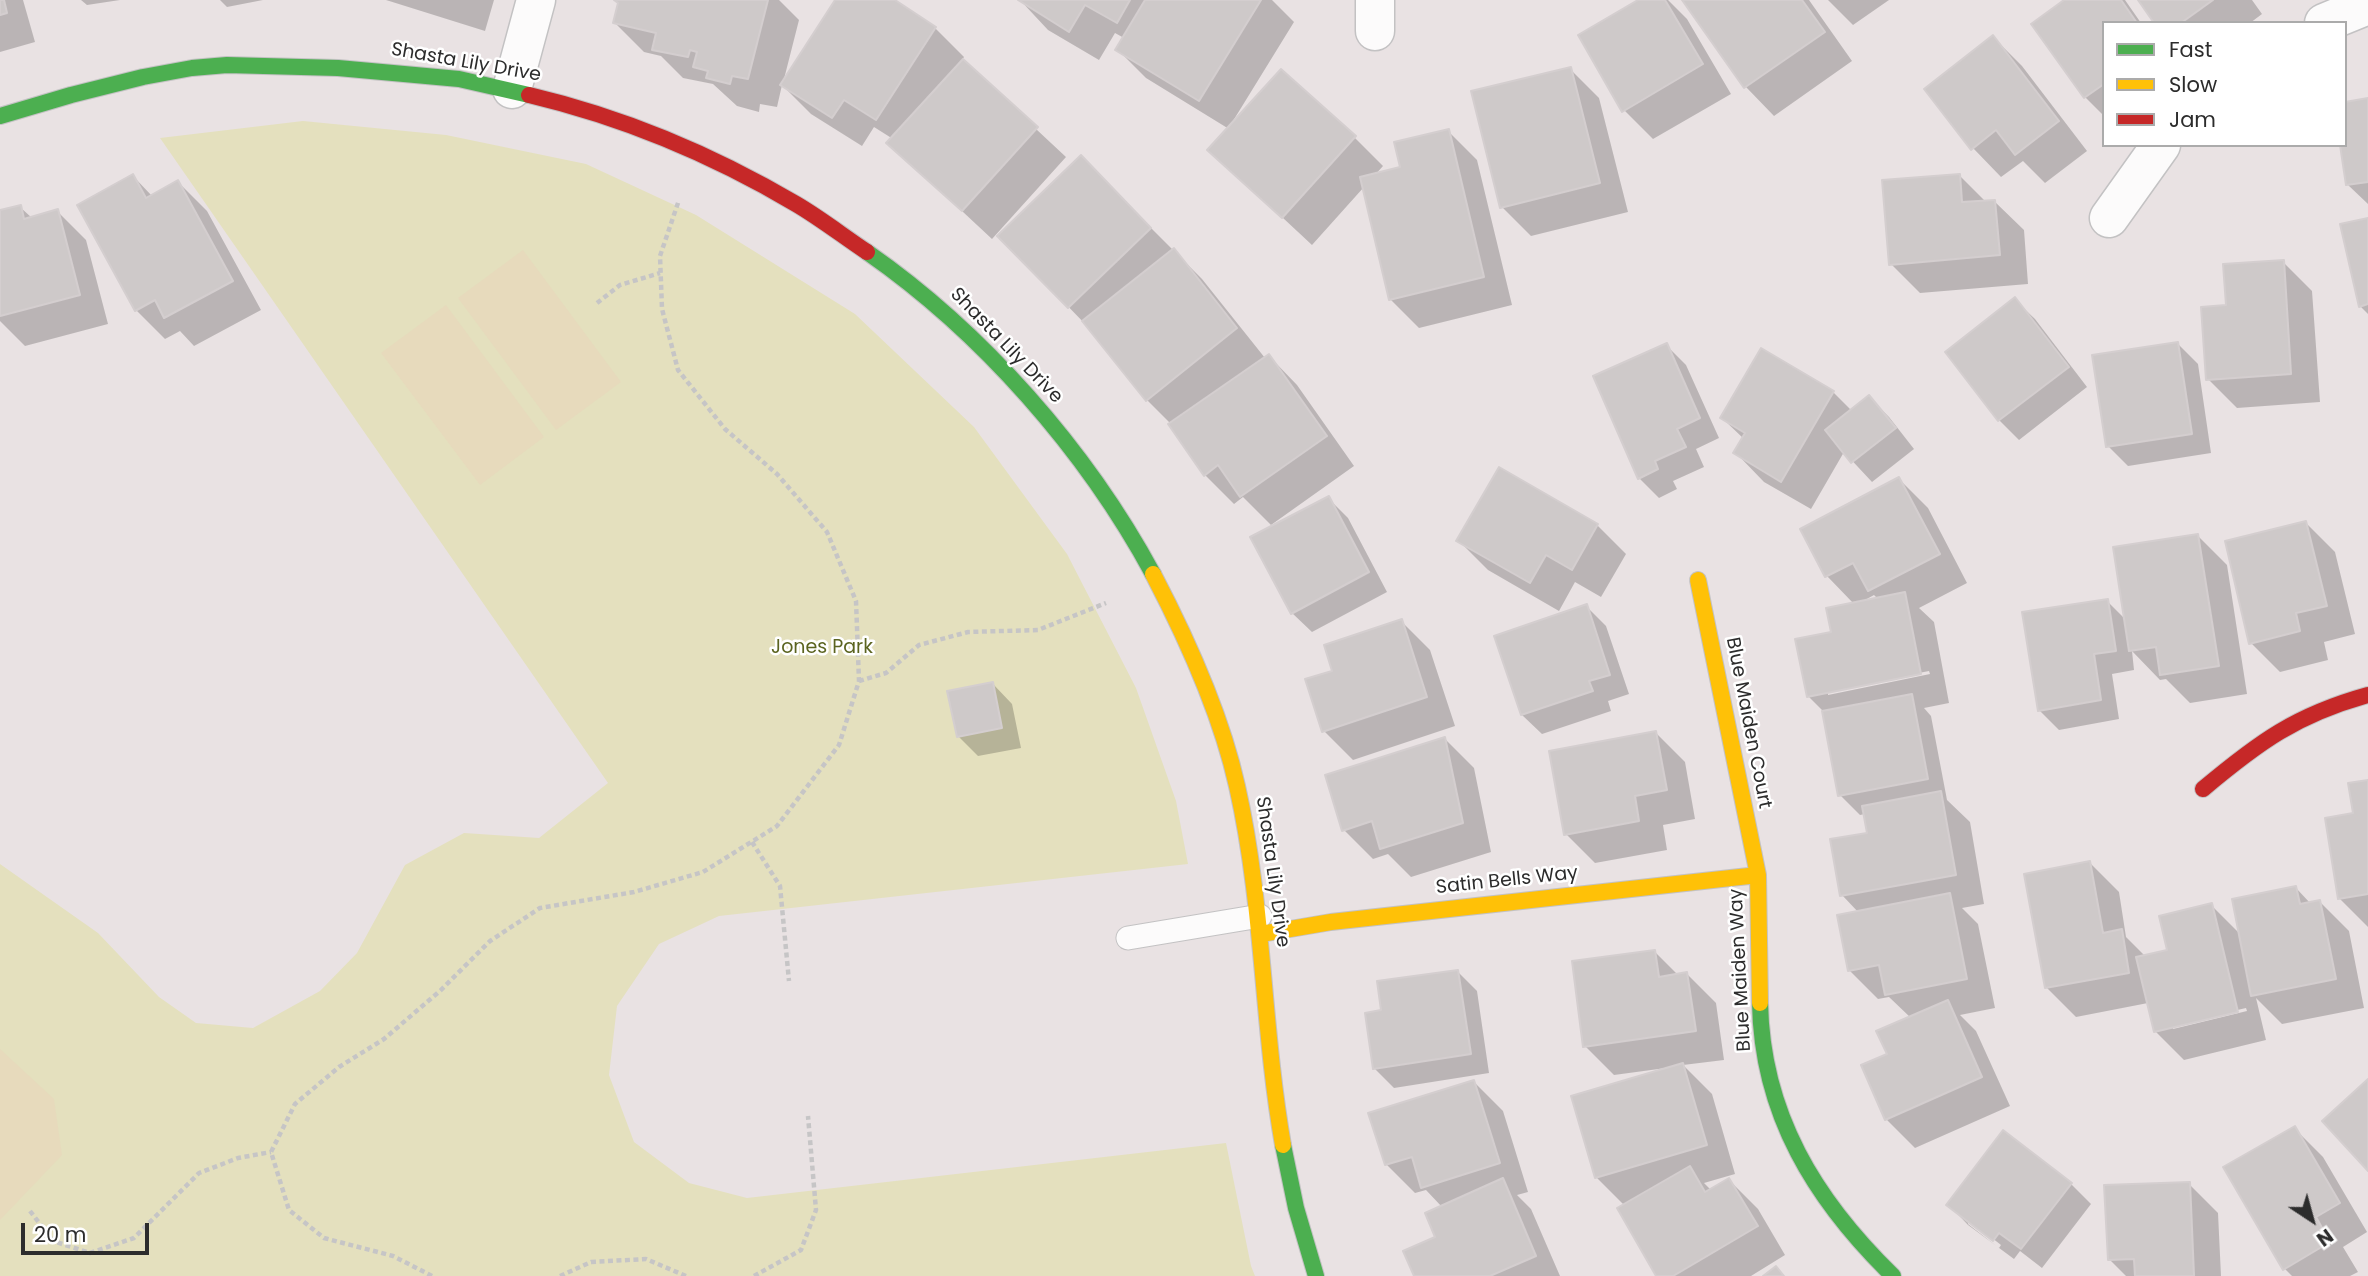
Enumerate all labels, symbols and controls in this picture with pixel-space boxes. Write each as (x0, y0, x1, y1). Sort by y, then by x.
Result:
legend (2102, 21, 2347, 147)
text: Fast (2169, 35, 2212, 64)
street label: Shasta Lily Drive (389, 39, 543, 87)
text: Slow (2169, 70, 2217, 99)
text: Jam (2169, 105, 2216, 134)
street label: Shasta Lily Drive (945, 283, 1067, 409)
street label: Blue Maiden Court (1720, 635, 1776, 811)
park label: Jones Park (771, 637, 873, 659)
street label: Shasta Lily Drive (1250, 795, 1294, 949)
street label: Satin Bells Way (1435, 862, 1579, 900)
street label: Blue Maiden Way (1725, 888, 1757, 1052)
north arrow (2277, 1185, 2347, 1255)
scale bar (24, 1210, 152, 1254)
text: 20 m (34, 1220, 87, 1249)
text: N (2311, 1222, 2338, 1253)

